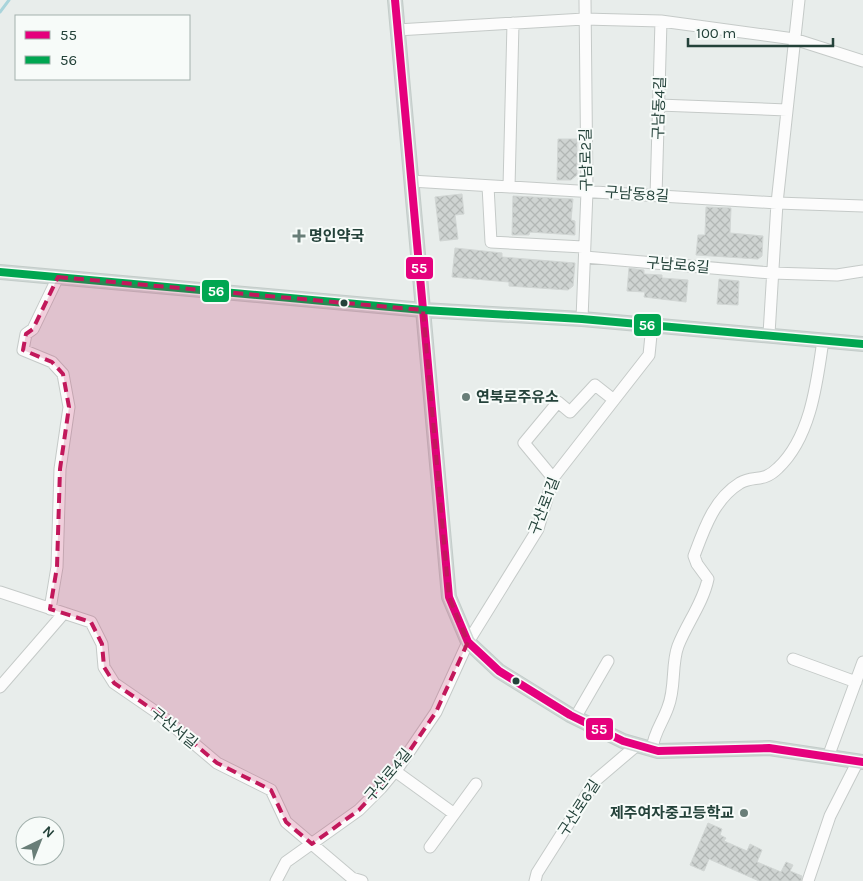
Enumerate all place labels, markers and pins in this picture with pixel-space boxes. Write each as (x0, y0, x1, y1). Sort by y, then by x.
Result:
place label: 명인약국 (309, 227, 364, 245)
marker: 명인약국 (293, 230, 305, 242)
unlabelled marker (339, 298, 349, 308)
place label: 연북로주유소 (476, 388, 559, 406)
marker: 연북로주유소 (460, 391, 472, 403)
unlabelled marker (511, 676, 521, 686)
place label: 제주여자중고등학교 (610, 804, 734, 822)
marker: 제주여자중고등학교 (738, 807, 750, 819)

